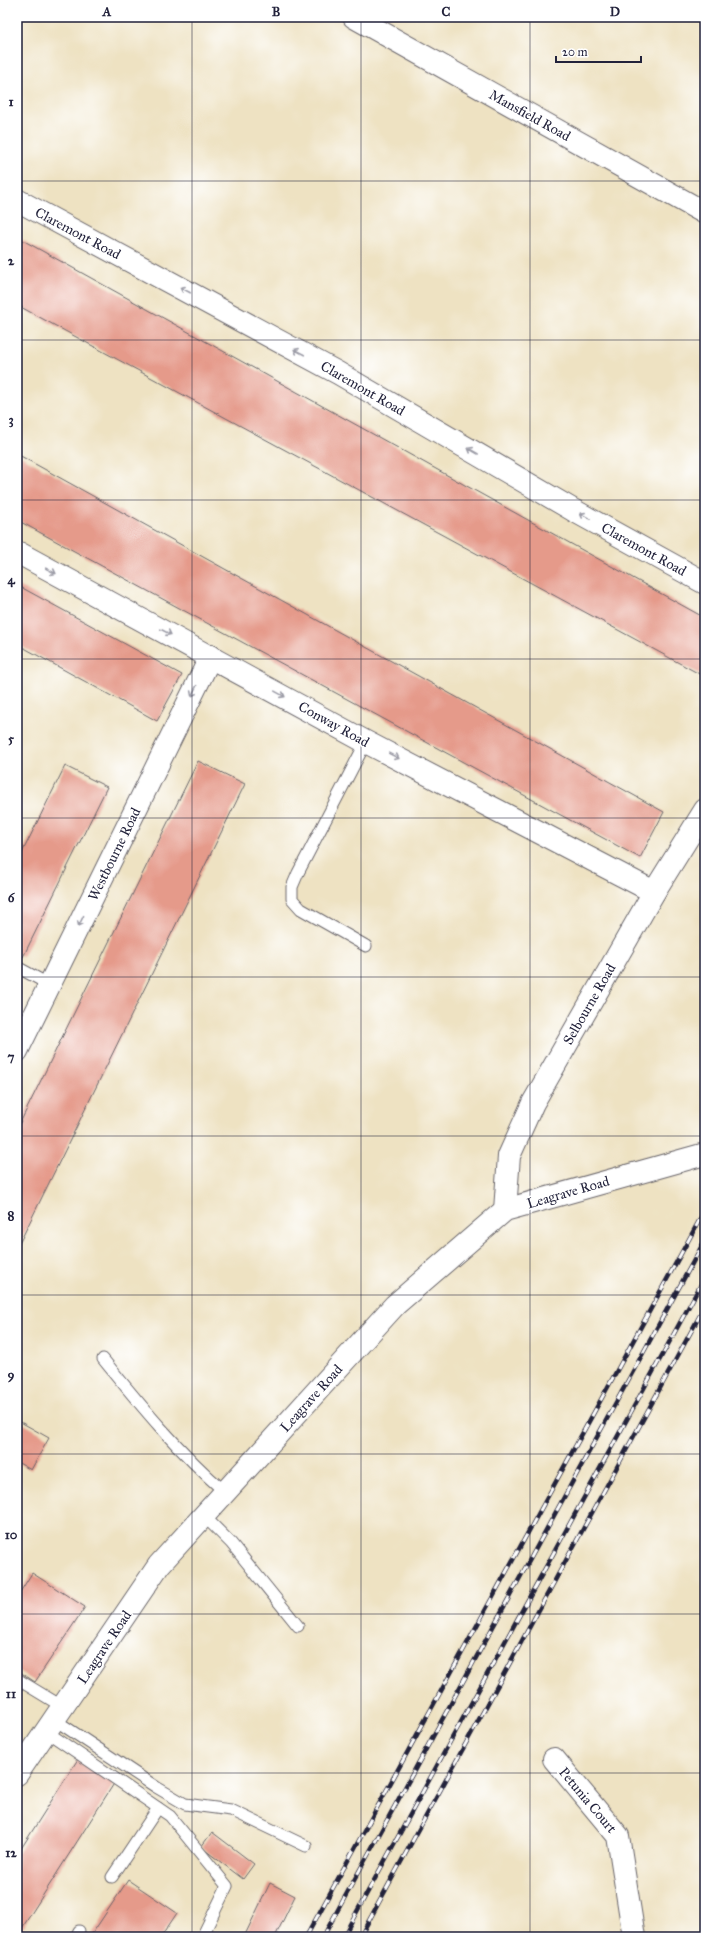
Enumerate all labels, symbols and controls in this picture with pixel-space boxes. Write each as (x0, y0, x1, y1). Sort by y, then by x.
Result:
text: A (102, 4, 112, 20)
text: B (272, 4, 281, 20)
text: C (442, 4, 451, 20)
text: D (610, 4, 620, 20)
scale bar (556, 38, 641, 64)
text: 20 m (562, 45, 588, 59)
street label: Mansfield Road (486, 86, 573, 145)
text: 1 (8, 94, 14, 110)
street label: Claremont Road (32, 204, 123, 263)
text: 2 (8, 253, 15, 269)
one-way arrow (179, 286, 191, 294)
one-way arrow (293, 347, 305, 355)
street label: Claremont Road (318, 357, 408, 419)
text: 3 (8, 412, 14, 428)
one-way arrow (467, 447, 479, 455)
one-way arrow (579, 512, 591, 520)
street label: Claremont Road (598, 519, 689, 580)
one-way arrow (45, 567, 57, 575)
text: 4 (7, 572, 15, 588)
one-way arrow (160, 629, 172, 636)
one-way arrow (190, 685, 197, 697)
one-way arrow (274, 691, 286, 699)
street label: Conway Road (295, 698, 372, 751)
text: 5 (8, 731, 15, 747)
one-way arrow (388, 753, 400, 761)
street label: Westbourne Road (85, 805, 144, 904)
text: 6 (8, 890, 16, 906)
one-way arrow (77, 915, 84, 927)
street label: Selbourne Road (559, 961, 619, 1048)
text: 7 (8, 1049, 15, 1065)
street label: Leagrave Road (525, 1173, 611, 1212)
text: 8 (8, 1208, 15, 1224)
street label: Leagrave Road (277, 1361, 346, 1436)
text: 9 (8, 1367, 15, 1383)
text: 10 (5, 1527, 18, 1543)
street label: Leagrave Road (74, 1607, 135, 1687)
text: 11 (6, 1686, 16, 1702)
street label: Petunia Court (555, 1764, 620, 1837)
text: 12 (5, 1845, 17, 1861)

